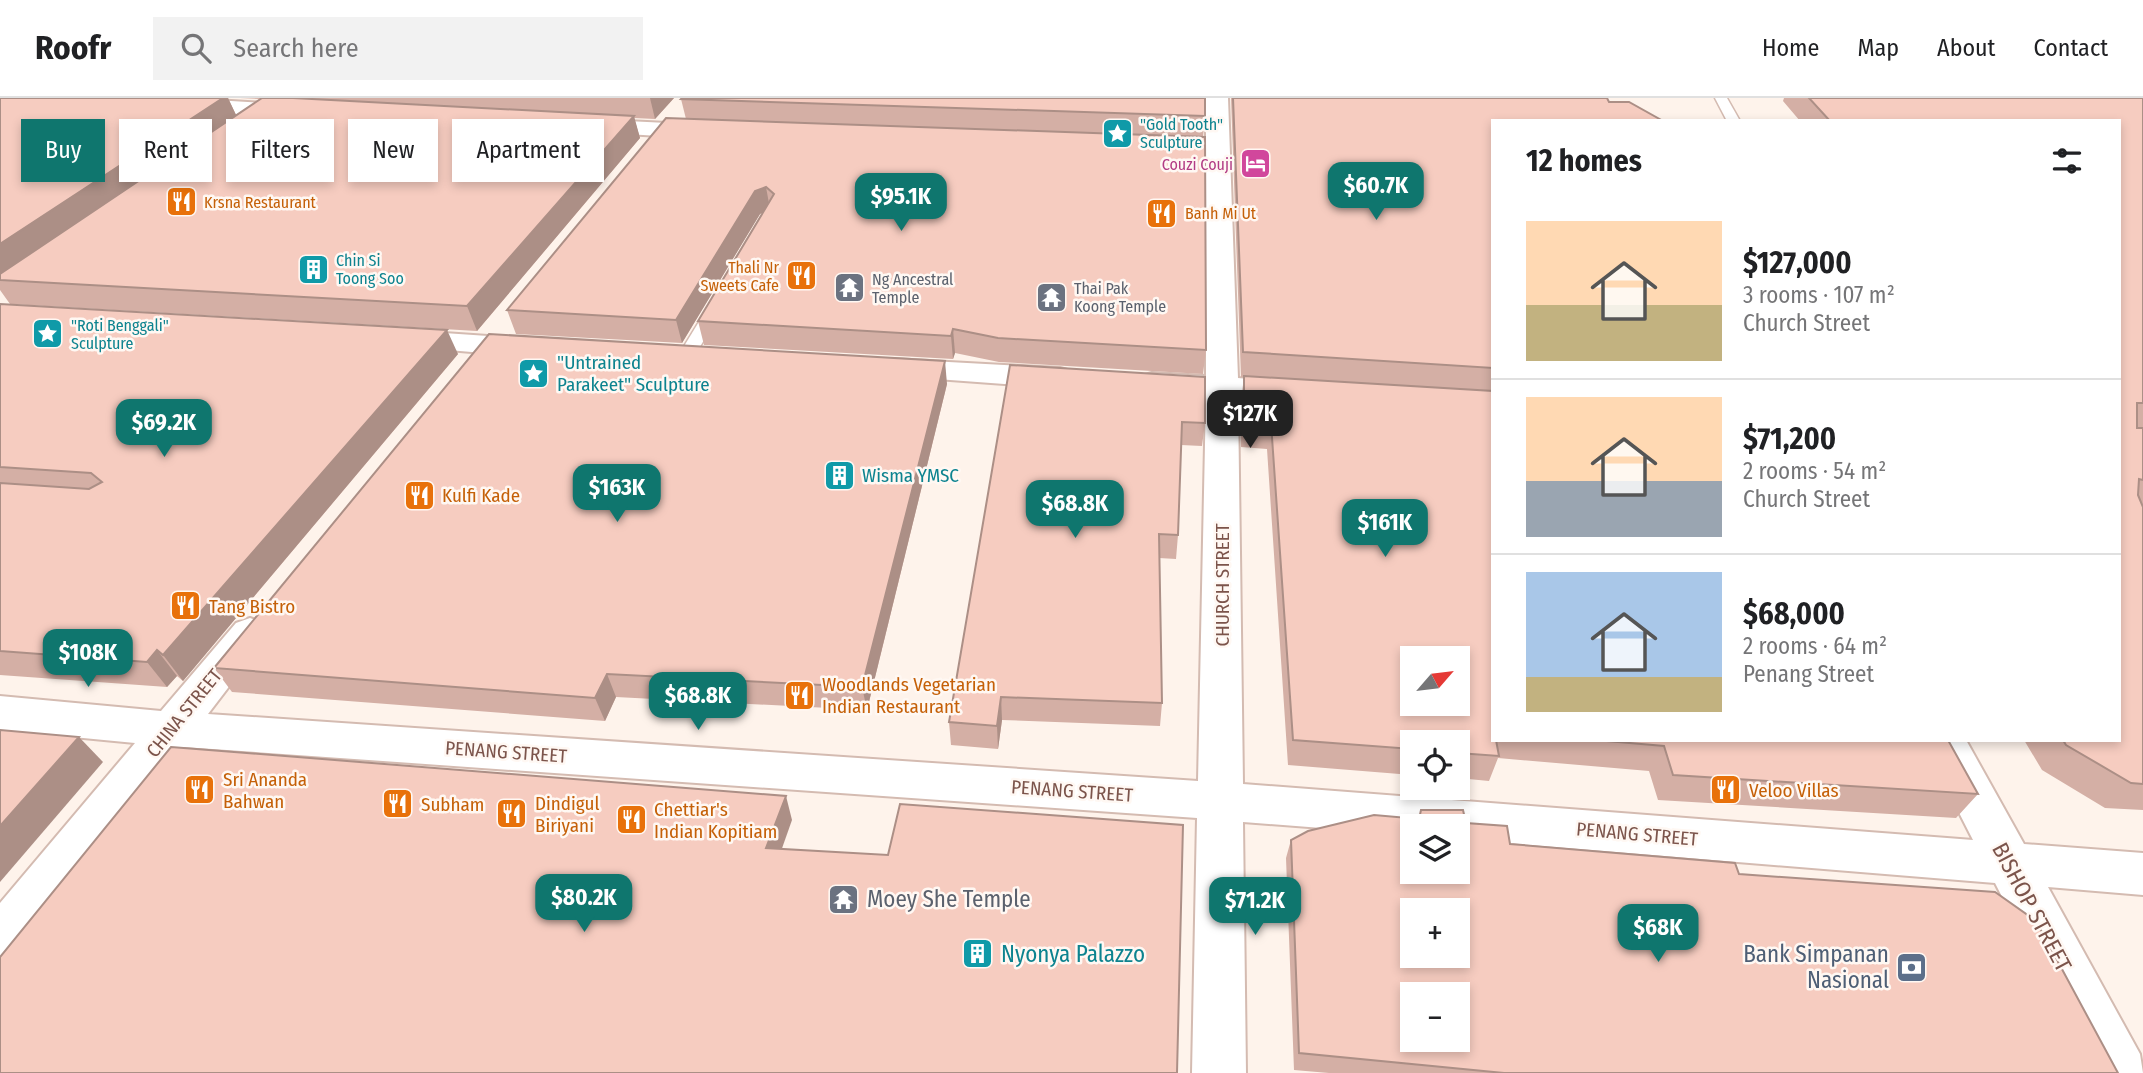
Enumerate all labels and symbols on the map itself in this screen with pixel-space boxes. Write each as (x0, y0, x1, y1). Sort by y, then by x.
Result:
place label: "Gold Tooth" Sculpture (1140, 115, 1223, 152)
place icon: "Gold Tooth" Sculpture (1100, 116, 1134, 150)
hotel icon: Couzi Couji (1239, 147, 1273, 181)
place label: Couzi Couji (1162, 155, 1233, 174)
pin: $60.7K (1319, 162, 1433, 222)
pin: $95.1K (844, 174, 958, 233)
restaurant icon: Krsna Restaurant (164, 185, 198, 219)
place label: Krsna Restaurant (204, 193, 317, 212)
restaurant icon: Banh Mi Ut (1145, 196, 1179, 230)
place label: Banh Mi Ut (1185, 204, 1257, 223)
place label: Chin Si Toong Soo (336, 251, 404, 288)
building icon: Chin Si Toong Soo (296, 252, 330, 286)
place label: Thali Nr Sweets Cafe (701, 258, 779, 295)
restaurant icon: Thali Nr Sweets Cafe (785, 259, 819, 293)
place label: Ng Ancestral Temple (872, 270, 953, 307)
temple icon: Ng Ancestral Temple (832, 271, 866, 305)
place label: Thai Pak Koong Temple (1074, 279, 1166, 316)
temple icon: Thai Pak Koong Temple (1034, 280, 1068, 314)
place label: "Roti Benggali" Sculpture (71, 316, 169, 353)
place icon: "Roti Benggali" Sculpture (31, 317, 65, 351)
place label: "Untrained Parakeet" Sculpture (557, 351, 710, 396)
place icon: "Untrained Parakeet" Sculpture (517, 356, 551, 390)
pin: $127K (1201, 390, 1299, 450)
pin: $69.2K (107, 400, 221, 459)
building icon: Wisma YMSC (822, 458, 856, 492)
pin: $163K (568, 464, 666, 524)
place label: Wisma YMSC (862, 464, 959, 487)
restaurant icon: Kulfi Kade (402, 478, 436, 512)
pin: $68.8K (1018, 480, 1132, 540)
place label: Kulfi Kade (442, 484, 520, 507)
pin: $161K (1336, 500, 1434, 559)
street label: CHURCH STREET (1211, 523, 1234, 646)
restaurant icon: Tang Bistro (169, 589, 203, 623)
place label: Tang Bistro (209, 595, 295, 618)
pin: $108K (39, 630, 137, 689)
north arrow (1400, 646, 1470, 716)
street label: CHINA STREET (141, 664, 227, 762)
pin: $68.8K (641, 672, 755, 732)
place label: Woodlands Vegetarian Indian Restaurant (822, 673, 996, 718)
restaurant icon: Woodlands Vegetarian Indian Restaurant (782, 678, 816, 712)
street label: PENANG STREET (444, 736, 568, 768)
place label: Sri Ananda Bahwan (223, 768, 307, 813)
restaurant icon: Sri Ananda Bahwan (183, 773, 217, 807)
restaurant icon: Veloo Villas (1709, 773, 1743, 807)
street label: PENANG STREET (1010, 775, 1134, 807)
place label: Veloo Villas (1749, 779, 1839, 802)
restaurant icon: Subham (381, 787, 415, 821)
place label: Dindigul Biriyani (535, 792, 600, 837)
place label: Subham (421, 793, 484, 816)
restaurant icon: Dindigul Biriyani (495, 797, 529, 831)
place label: Chettiar's Indian Kopitiam (654, 798, 777, 843)
restaurant icon: Chettiar's Indian Kopitiam (614, 803, 648, 837)
street label: PENANG STREET (1575, 817, 1699, 851)
street label: BISHOP STREET (1986, 838, 2078, 977)
pin: $80.2K (527, 874, 641, 934)
pin: $71.2K (1198, 878, 1312, 937)
temple icon: Moey She Temple (827, 882, 861, 916)
place label: Moey She Temple (867, 885, 1031, 913)
pin: $68K (1617, 904, 1699, 964)
building icon: Nyonya Palazzo (961, 937, 995, 971)
place label: Nyonya Palazzo (1001, 940, 1145, 968)
place label: Bank Simpanan Nasional (1743, 940, 1889, 994)
bank icon: Bank Simpanan Nasional (1895, 950, 1929, 984)

